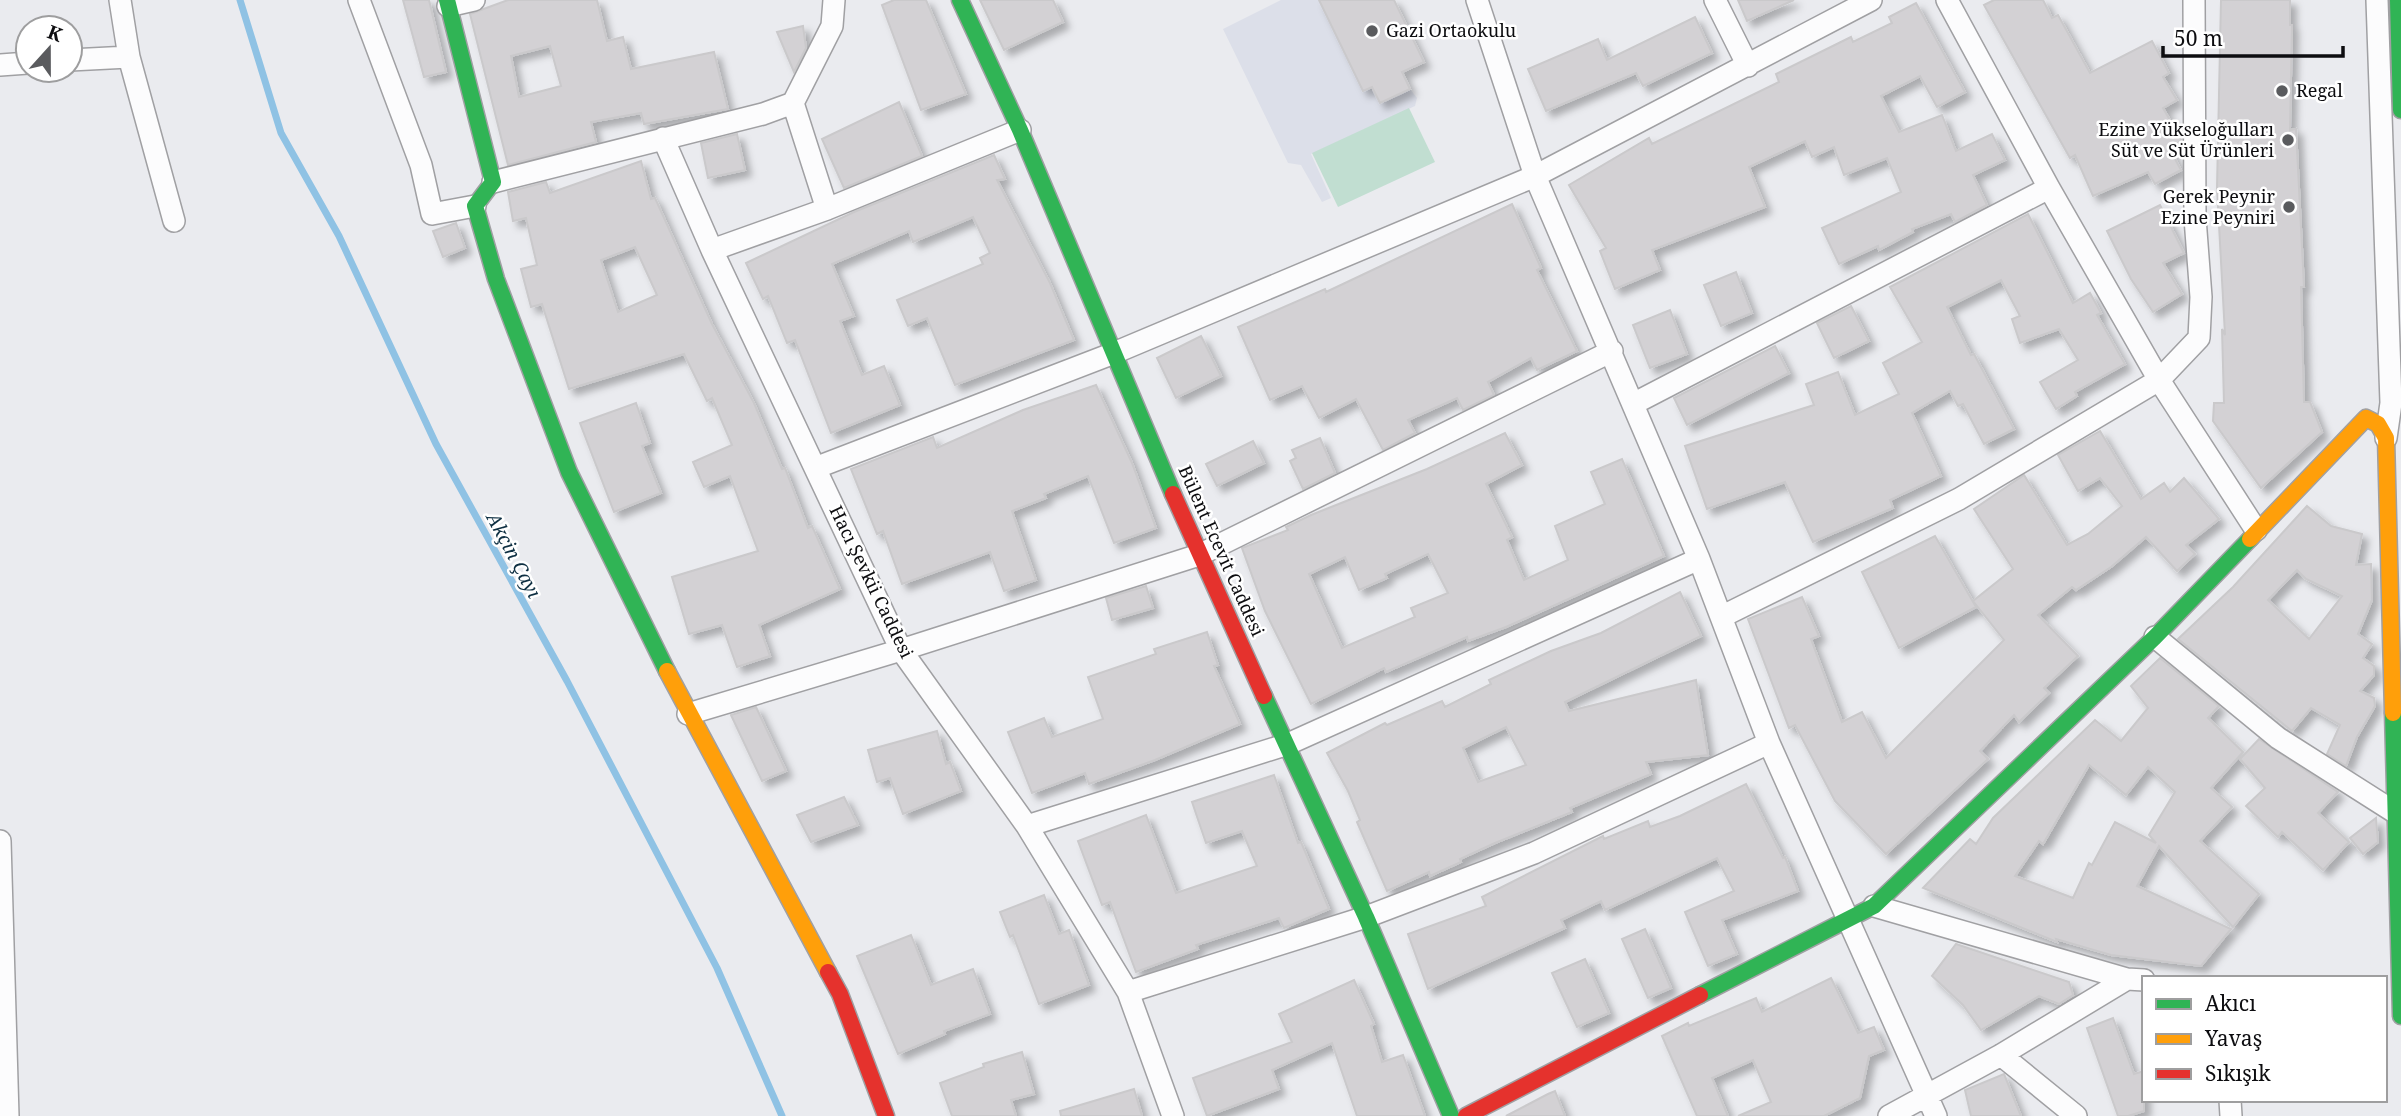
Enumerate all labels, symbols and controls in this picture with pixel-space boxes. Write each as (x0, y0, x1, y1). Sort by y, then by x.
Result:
north arrow (14, 14, 84, 84)
scale bar (2163, 14, 2343, 58)
text: K (44, 18, 66, 48)
place label: Gazi Ortaokulu (1386, 18, 1517, 42)
marker: Gazi Ortaokulu (1364, 23, 1380, 39)
text: 50 m (2174, 24, 2223, 52)
place label: Regal (2296, 78, 2343, 102)
marker: Regal (2274, 83, 2290, 99)
place label: Ezine Yükseloğulları Süt ve Süt Ürünleri (2098, 117, 2274, 162)
marker: Ezine Yükseloğulları Süt ve Süt Ürünleri (2280, 132, 2296, 148)
place label: Gerek Peynir Ezine Peyniri (2161, 184, 2276, 229)
marker: Gerek Peynir Ezine Peyniri (2281, 199, 2297, 215)
street label: Bülent Ecevit Caddesi (1173, 461, 1271, 640)
street label: Hacı Şevkii Caddesi (824, 501, 919, 662)
water label: Akçin Çayı (480, 506, 548, 603)
legend (2142, 976, 2387, 1102)
text: Akıcı (2205, 989, 2256, 1017)
text: Yavaş (2204, 1024, 2262, 1052)
text: Sıkışık (2205, 1059, 2271, 1087)

